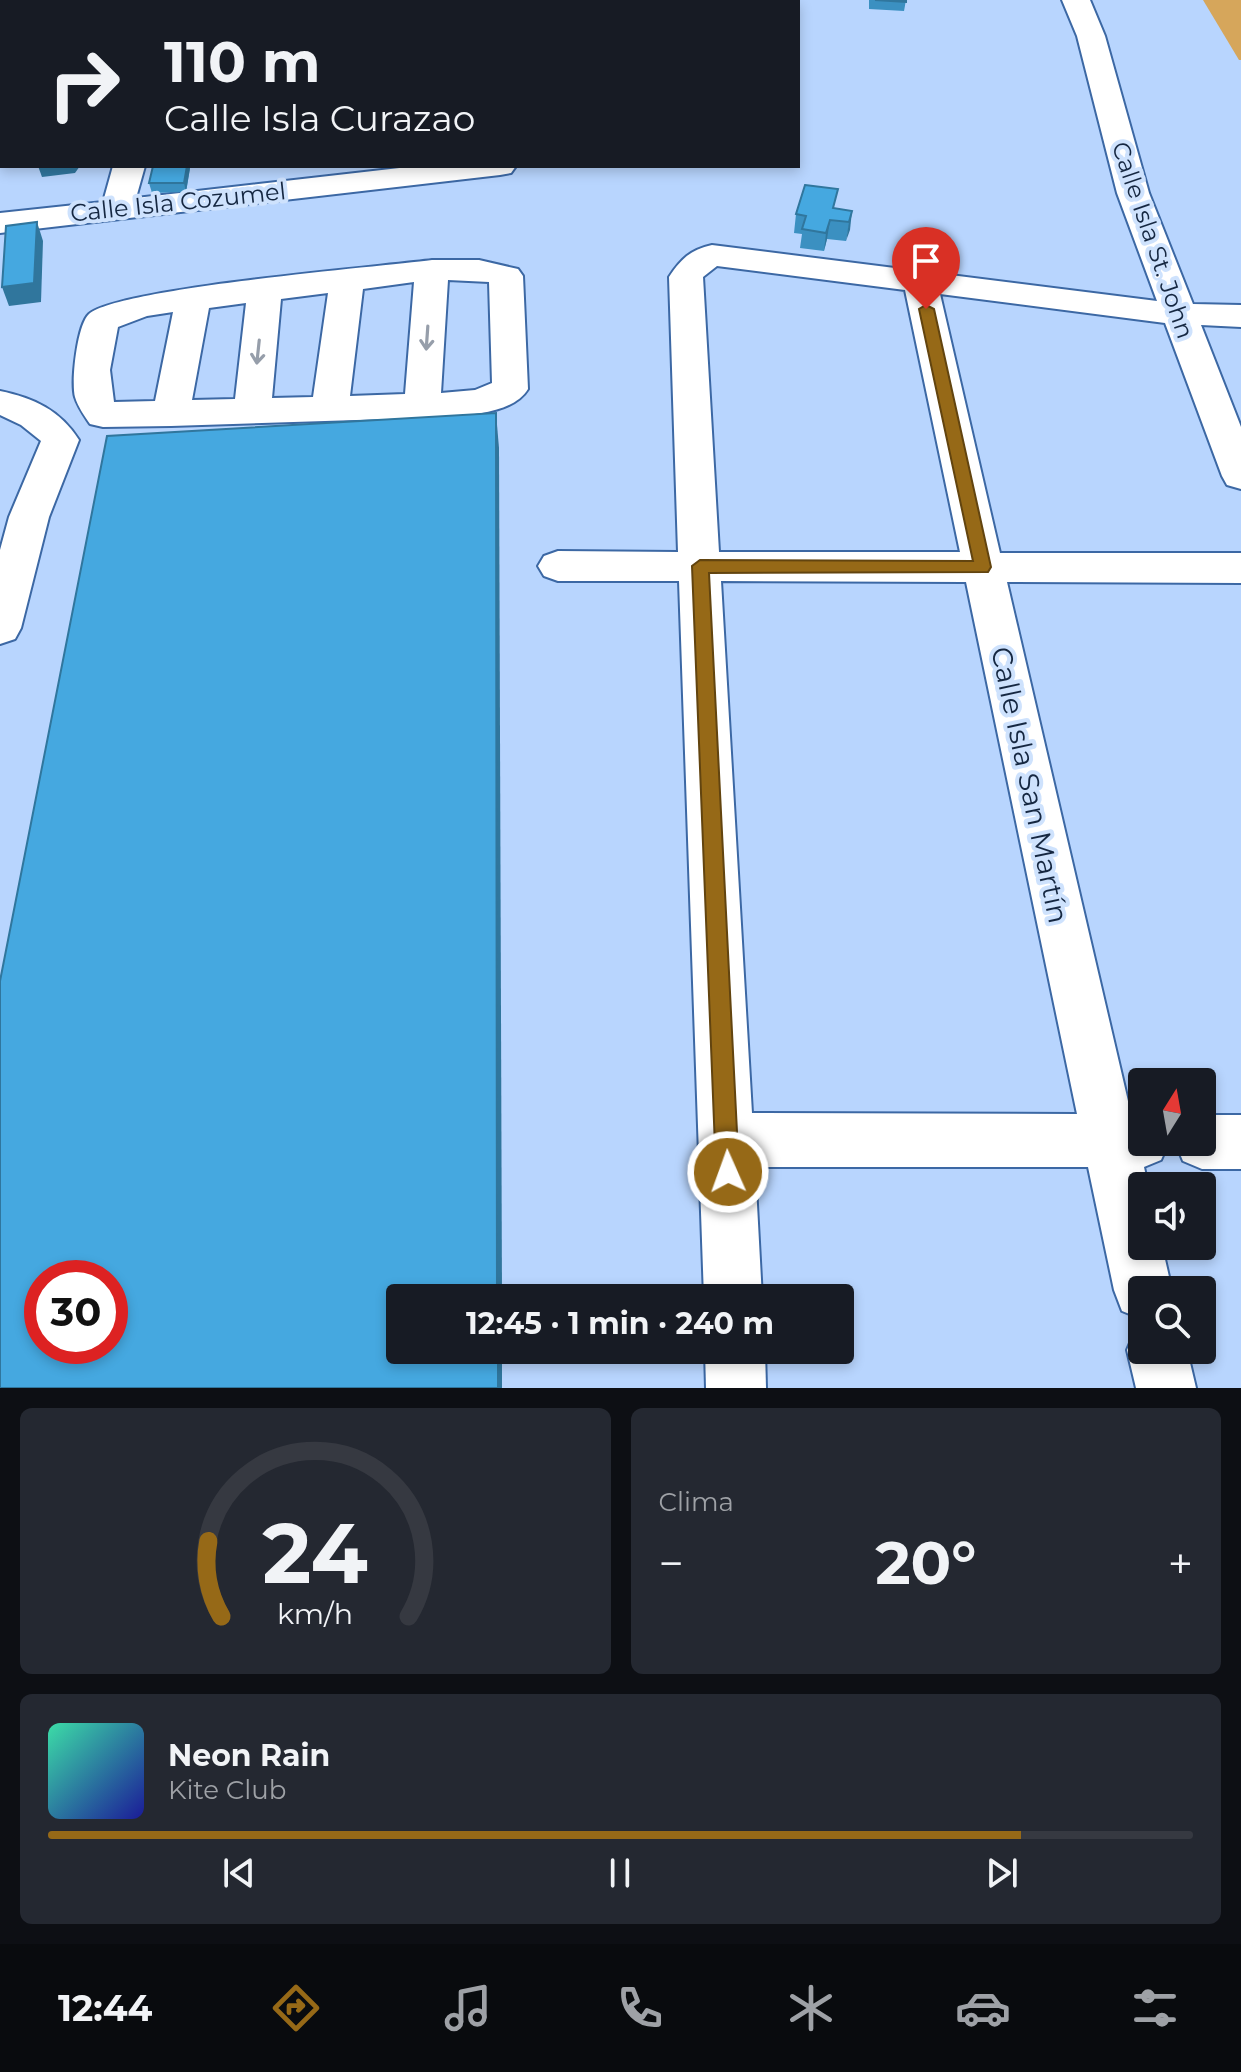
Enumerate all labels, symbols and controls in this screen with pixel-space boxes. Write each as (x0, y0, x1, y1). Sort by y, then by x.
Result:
text: 110 m (164, 28, 321, 96)
icon: right (32, 32, 136, 136)
text: Calle Isla Curazao (164, 96, 475, 140)
street label: Calle Isla St. John (1106, 138, 1200, 342)
street label: Calle Isla Cozumel (69, 176, 287, 228)
pin (892, 227, 960, 309)
icon: arrive (904, 239, 948, 283)
one-way arrow (419, 324, 434, 351)
one-way arrow (251, 338, 266, 365)
street label: Calle Isla San Martín (984, 644, 1076, 926)
north arrow (1128, 1068, 1216, 1156)
map controls (1128, 1068, 1216, 1364)
position arrow (686, 1130, 770, 1214)
button: sound (1128, 1172, 1216, 1260)
speed limit sign: 30 (24, 1260, 128, 1364)
button: search (1128, 1276, 1216, 1364)
text: 12:45 · 1 min · 240 m (466, 1305, 774, 1342)
text: Clima (659, 1486, 734, 1518)
text: 24 (262, 1502, 368, 1604)
text: 20° (875, 1526, 976, 1599)
text: − (659, 1536, 684, 1590)
text: + (1168, 1536, 1193, 1590)
text: km/h (277, 1596, 353, 1631)
text: Neon Rain (168, 1737, 330, 1774)
text: Kite Club (168, 1774, 286, 1806)
icon: previous (217, 1851, 261, 1895)
icon: pause (598, 1851, 642, 1895)
icon: next (980, 1851, 1024, 1895)
icon: directions (268, 1980, 324, 2036)
icon: music (440, 1980, 496, 2036)
icon: phone (612, 1980, 668, 2036)
icon: climate (783, 1980, 839, 2036)
icon: car (955, 1980, 1011, 2036)
icon: filters (1127, 1980, 1183, 2036)
text: 12:44 (58, 1986, 152, 2030)

